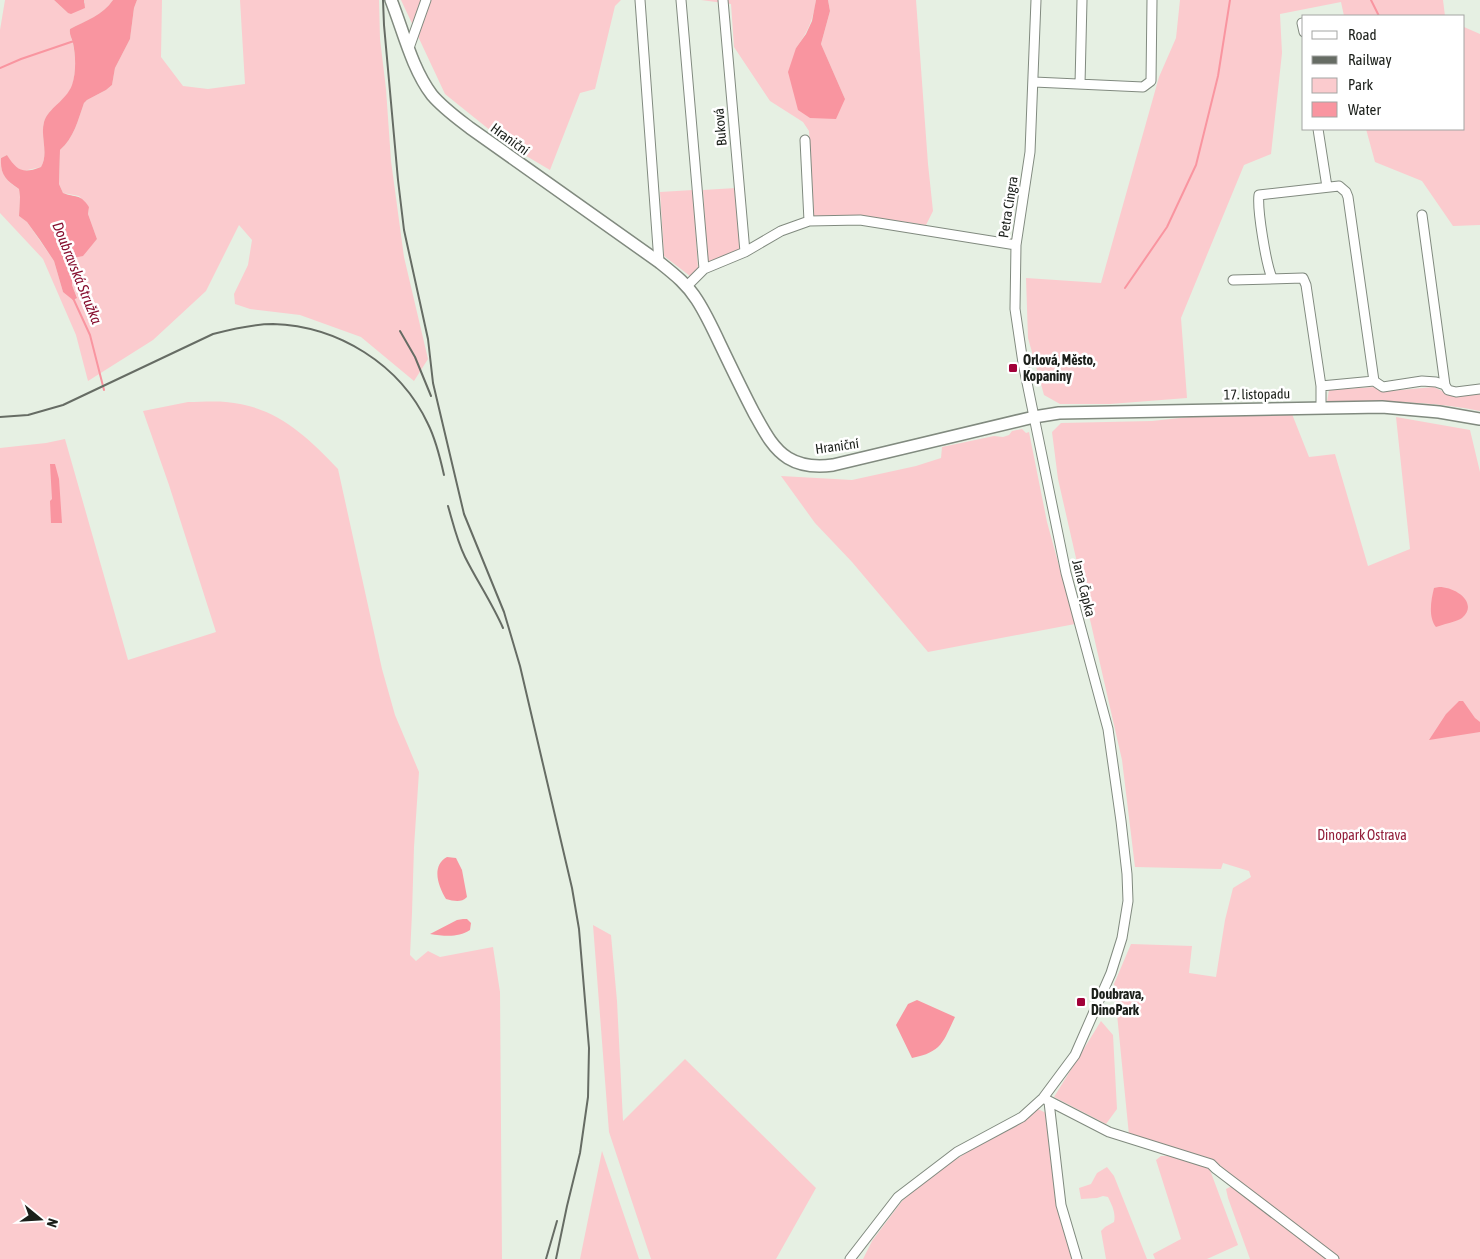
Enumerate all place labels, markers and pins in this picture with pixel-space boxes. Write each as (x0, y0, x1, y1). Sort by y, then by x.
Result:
place label: Orlová, Město, Kopaniny (1023, 352, 1096, 384)
marker: Orlová, Město, Kopaniny (1007, 362, 1019, 374)
place label: Doubrava, DinoPark (1091, 986, 1144, 1018)
marker: Doubrava, DinoPark (1075, 996, 1087, 1008)

